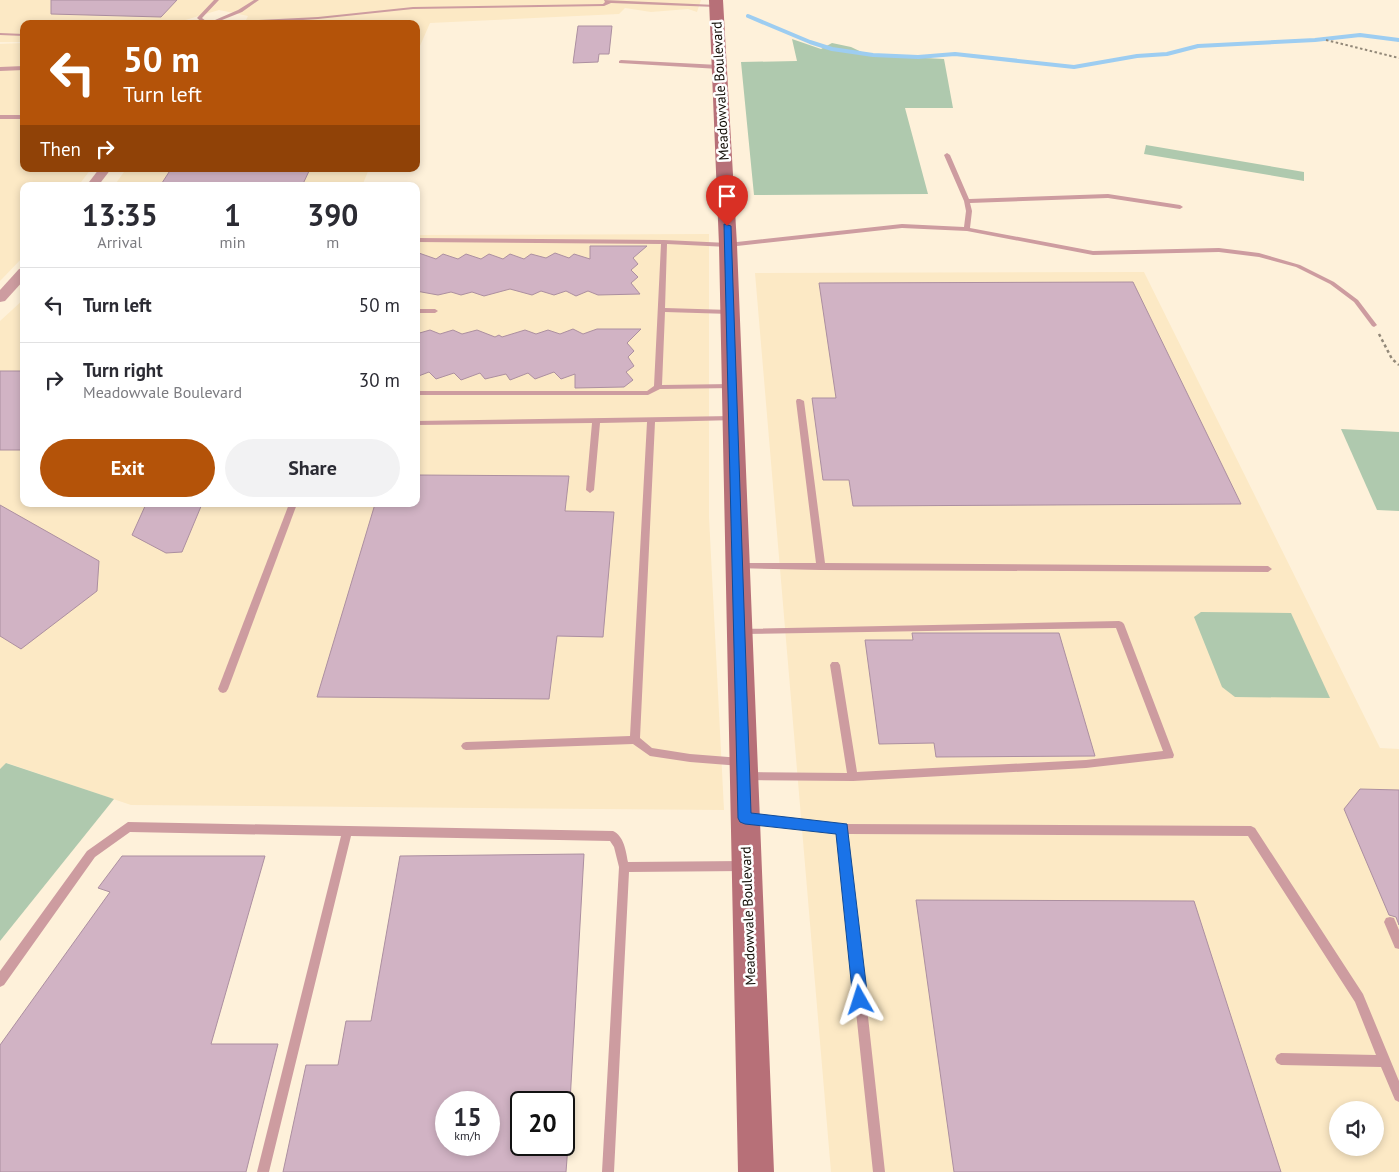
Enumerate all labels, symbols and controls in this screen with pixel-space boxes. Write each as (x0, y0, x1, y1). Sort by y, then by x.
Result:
street label: Meadowvale Boulevard (707, 21, 733, 161)
text: 50 m (123, 36, 200, 82)
icon: left (40, 40, 105, 105)
text: Turn left (123, 80, 202, 108)
icon: right (91, 135, 119, 163)
text: Then (40, 137, 81, 161)
pin (706, 175, 748, 226)
icon: arrive (713, 182, 741, 210)
text: 13:35 (82, 195, 158, 234)
text: 1 (224, 195, 241, 234)
text: 390 (307, 195, 358, 234)
text: Arrival (97, 232, 142, 252)
text: min (220, 232, 246, 252)
text: m (326, 232, 339, 252)
icon: left (40, 291, 68, 319)
text: Turn left (83, 293, 152, 317)
text: 50 m (359, 293, 400, 317)
text: Turn right (83, 358, 163, 382)
icon: right (40, 366, 68, 394)
text: 30 m (359, 368, 400, 392)
text: Meadowvale Boulevard (83, 382, 242, 402)
button: Exit (40, 439, 215, 497)
button: Share (225, 439, 400, 497)
street label: Meadowvale Boulevard (737, 846, 759, 986)
position arrow (833, 973, 885, 1025)
speed limit sign: 20 (510, 1091, 575, 1156)
text: 15 (453, 1101, 482, 1133)
map controls (1329, 1101, 1384, 1156)
button: sound (1329, 1101, 1384, 1156)
text: km/h (454, 1128, 481, 1143)

